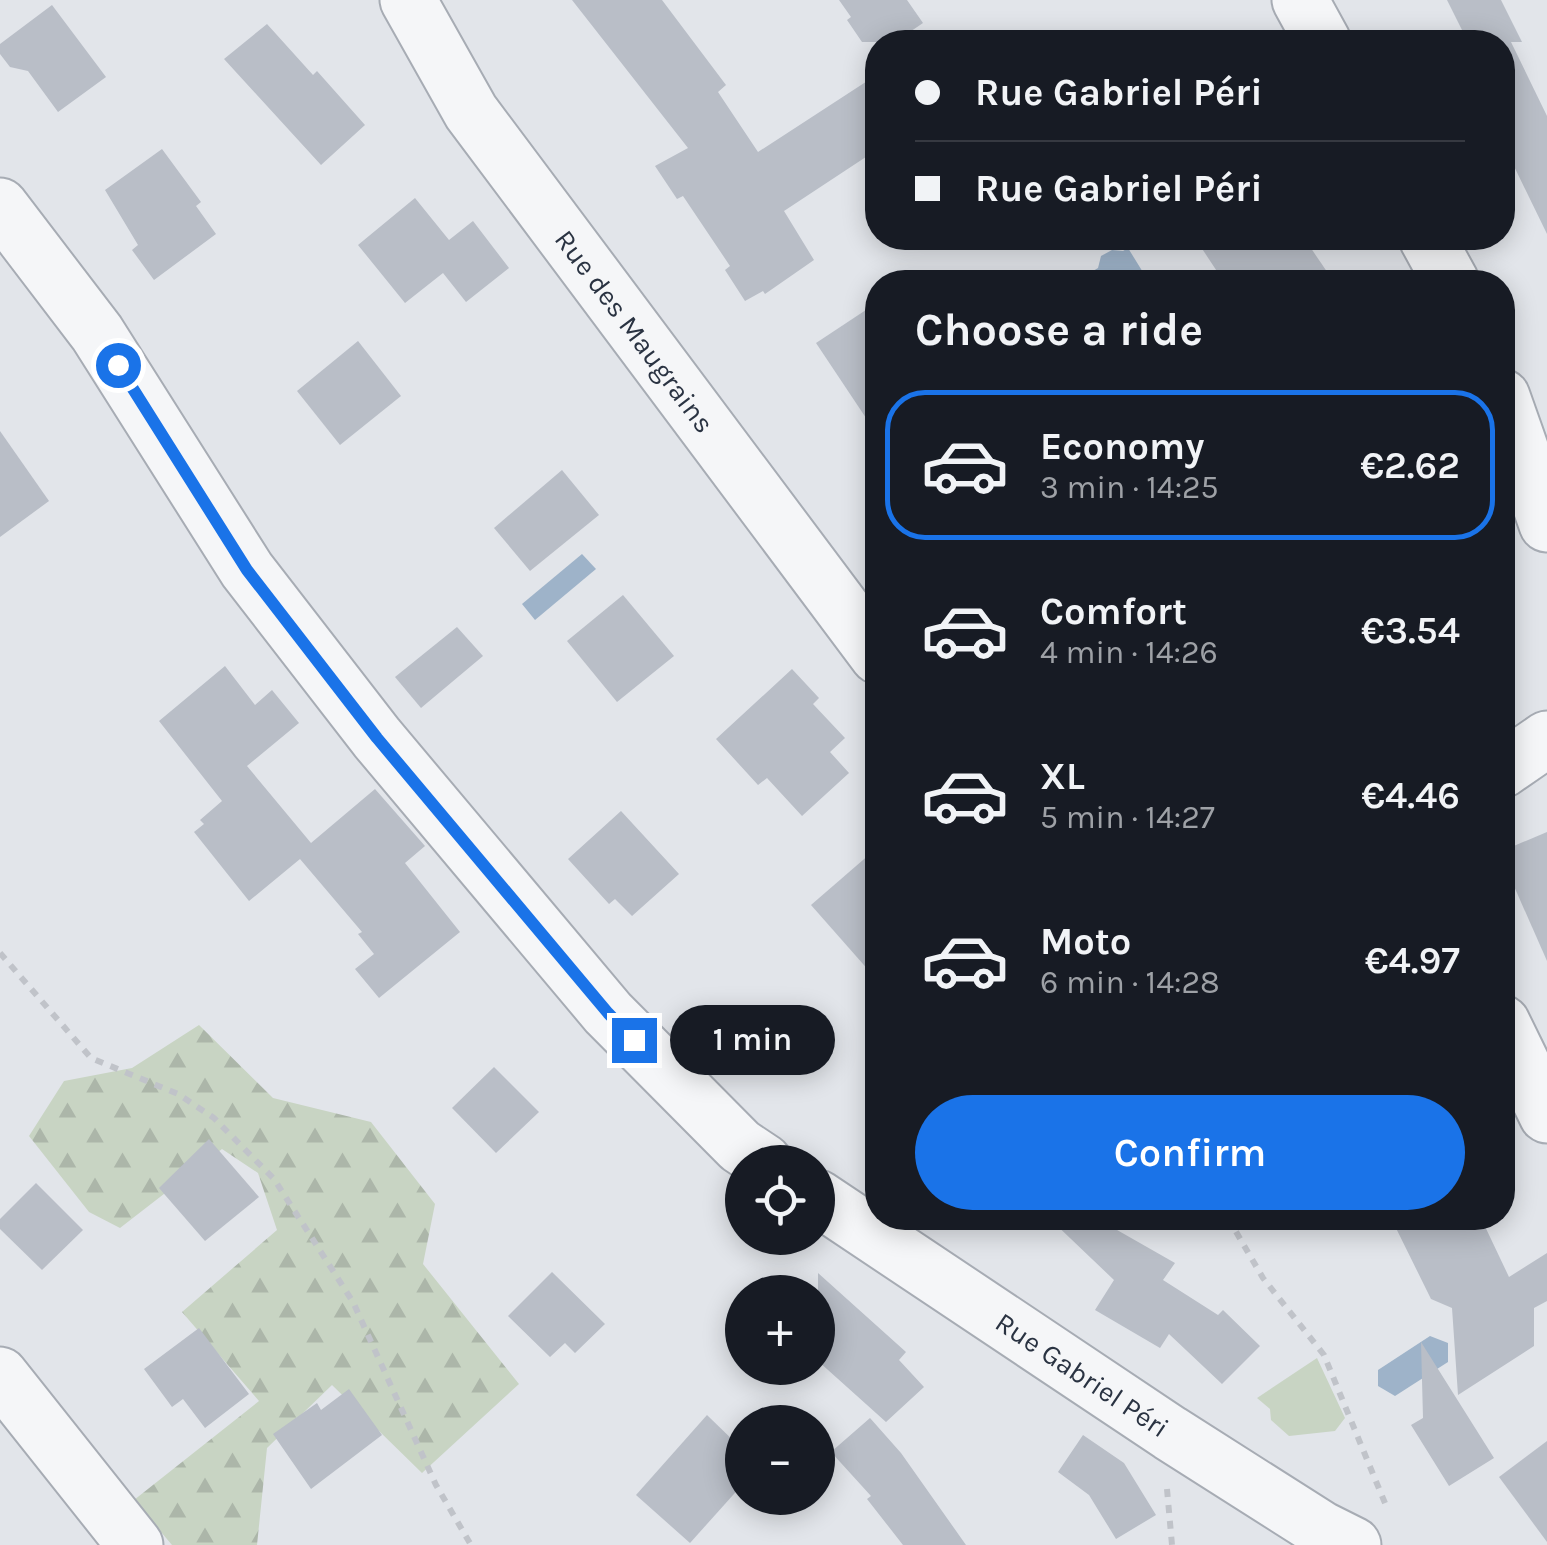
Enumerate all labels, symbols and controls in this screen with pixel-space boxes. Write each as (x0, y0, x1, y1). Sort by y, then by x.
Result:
text: Rue Gabriel Péri (975, 70, 1263, 115)
text: Rue Gabriel Péri (975, 166, 1263, 211)
street label: Rue des Maugrains (548, 223, 721, 439)
text: Choose a ride (915, 304, 1203, 356)
route start (96, 343, 141, 388)
icon: car (920, 420, 1010, 510)
text: Economy (1040, 424, 1204, 469)
text: €2.62 (1360, 443, 1460, 488)
text: 3 min · 14:25 (1040, 469, 1219, 506)
icon: car (920, 585, 1010, 675)
text: Comfort (1040, 589, 1187, 634)
text: €3.54 (1361, 608, 1460, 653)
text: 4 min · 14:26 (1040, 634, 1218, 671)
icon: car (920, 750, 1010, 840)
text: XL (1040, 754, 1085, 799)
text: €4.46 (1361, 773, 1460, 818)
text: 5 min · 14:27 (1040, 799, 1215, 836)
icon: car (920, 915, 1010, 1005)
text: Moto (1040, 919, 1131, 964)
text: €4.97 (1365, 938, 1460, 983)
text: 6 min · 14:28 (1040, 964, 1220, 1001)
callout: 1 min (669, 1005, 834, 1075)
route end (612, 1018, 657, 1063)
text: 1 min (713, 1021, 792, 1058)
button: Confirm (915, 1095, 1465, 1210)
map controls (725, 1145, 835, 1515)
button: locate (725, 1145, 835, 1255)
button: + (725, 1275, 835, 1385)
street label: Rue Gabriel Péri (989, 1305, 1175, 1445)
button: − (725, 1405, 835, 1515)

